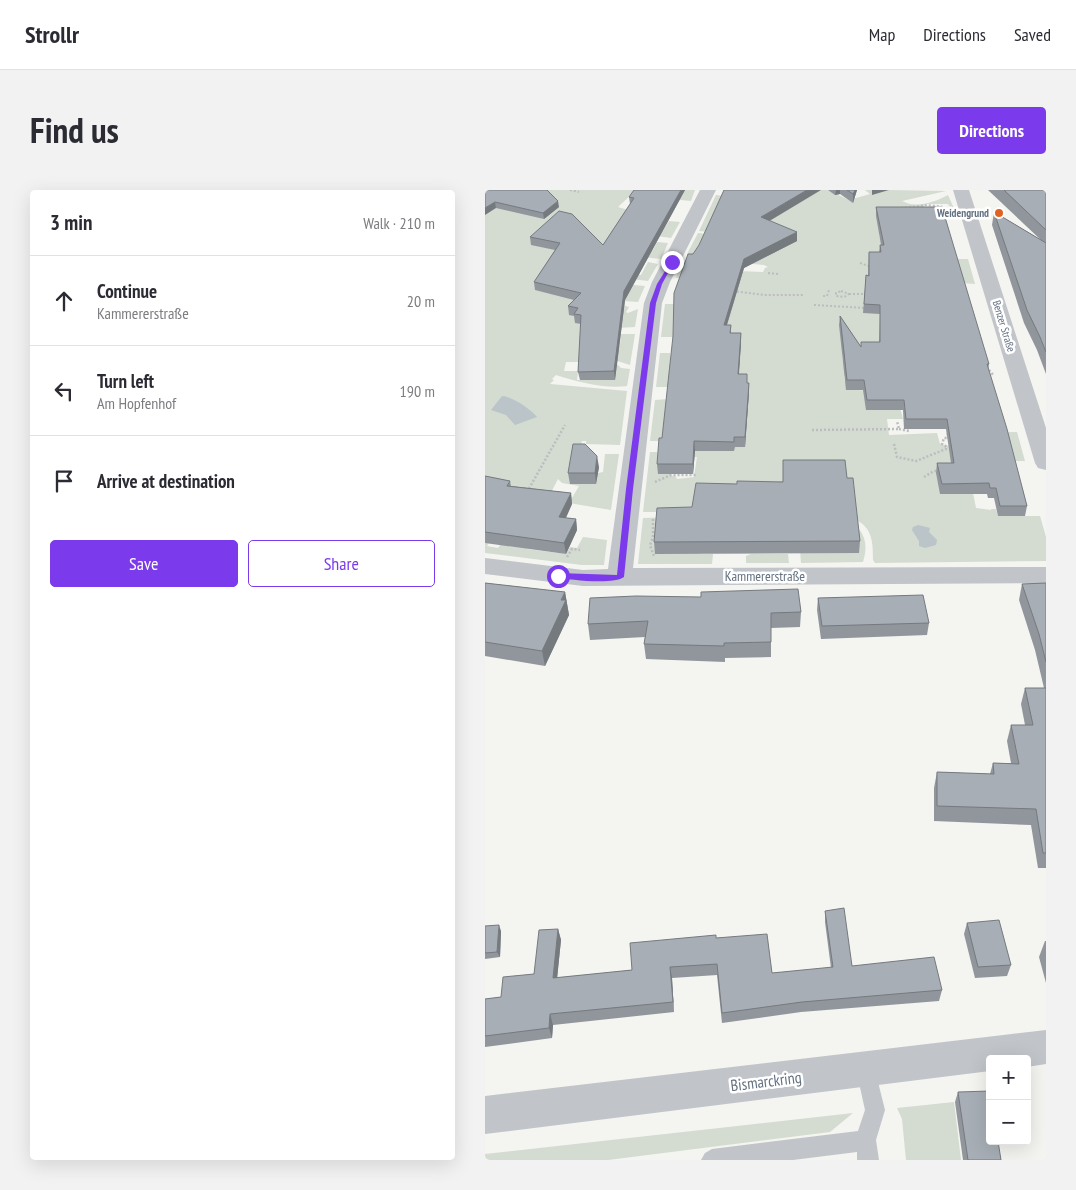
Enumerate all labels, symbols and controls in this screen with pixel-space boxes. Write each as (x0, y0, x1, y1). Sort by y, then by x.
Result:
text: Strollr (25, 19, 79, 50)
text: Map (869, 23, 895, 46)
text: Directions (923, 23, 986, 46)
text: Saved (1014, 23, 1051, 46)
text: Find us (30, 107, 119, 153)
button: Directions (937, 107, 1046, 154)
place label: Weidengrund (936, 206, 989, 220)
marker: Weidengrund (993, 207, 1005, 219)
text: 3 min (50, 209, 92, 236)
text: Walk · 210 m (363, 213, 435, 233)
route end (661, 251, 684, 274)
text: Continue (97, 279, 157, 303)
icon: ahead (50, 287, 78, 315)
text: 20 m (407, 291, 435, 311)
street label: Benzer Straße (990, 298, 1019, 354)
text: Kammererstraße (97, 303, 189, 323)
text: Turn left (97, 369, 154, 393)
icon: left (50, 377, 78, 405)
text: 190 m (400, 381, 435, 401)
text: Am Hopfenhof (97, 393, 176, 413)
icon: arrive (50, 467, 78, 495)
text: Arrive at destination (97, 469, 235, 493)
button: Save (50, 540, 238, 587)
button: Share (248, 540, 435, 587)
route start (547, 565, 570, 588)
street label: Kammererstraße (725, 567, 805, 585)
map controls (986, 1055, 1031, 1145)
button: + (986, 1055, 1031, 1100)
street label: Bismarckring (729, 1067, 803, 1095)
button: − (986, 1100, 1031, 1145)

